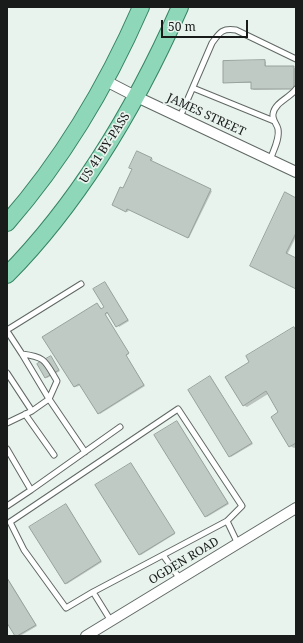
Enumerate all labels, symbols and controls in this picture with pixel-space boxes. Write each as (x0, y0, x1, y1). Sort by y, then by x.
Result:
scale bar (163, 12, 250, 38)
text: 50 m (168, 18, 196, 35)
street label: JAMES STREET (164, 91, 248, 139)
street label: US 41 BY-PASS (77, 110, 133, 186)
street label: OGDEN ROAD (146, 534, 222, 588)

